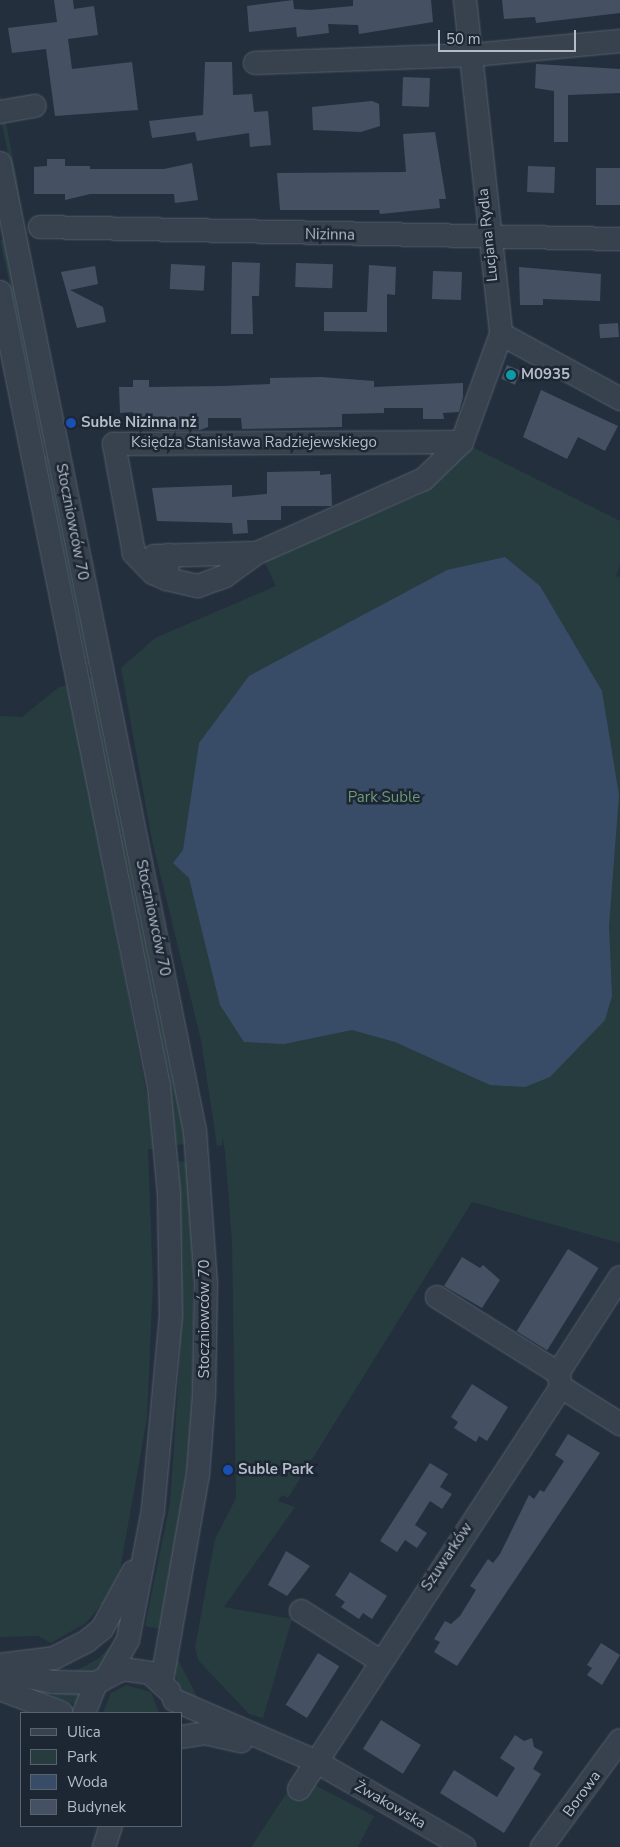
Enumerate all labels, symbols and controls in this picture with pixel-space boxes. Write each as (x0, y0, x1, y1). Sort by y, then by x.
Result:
scale bar (440, 20, 578, 52)
text: 50 m (446, 29, 481, 49)
street label: Lucjana Rydla (474, 187, 502, 283)
street label: Nizinna (305, 226, 355, 244)
place label: M0935 (521, 366, 570, 384)
marker: M0935 (505, 369, 517, 381)
place label: Suble Nizinna nż (81, 414, 197, 432)
marker: Suble Nizinna nż (65, 417, 77, 429)
street label: Księdza Stanisława Radziejewskiego (131, 434, 377, 452)
street label: Stoczniowców 70 (52, 462, 92, 582)
park label: Park Suble (348, 789, 420, 807)
street label: Stoczniowców 70 (132, 858, 174, 978)
street label: Stoczniowców 70 (196, 1260, 214, 1378)
place label: Suble Park (238, 1461, 314, 1479)
marker: Suble Park (222, 1464, 234, 1476)
street label: Szuwarków (418, 1519, 476, 1595)
legend (20, 1712, 182, 1827)
text: Ulica (67, 1722, 101, 1742)
text: Park (67, 1747, 97, 1767)
street label: Borowa (559, 1768, 605, 1820)
text: Woda (67, 1772, 108, 1792)
street label: Żwakowska (351, 1777, 429, 1833)
text: Budynek (67, 1797, 126, 1817)

